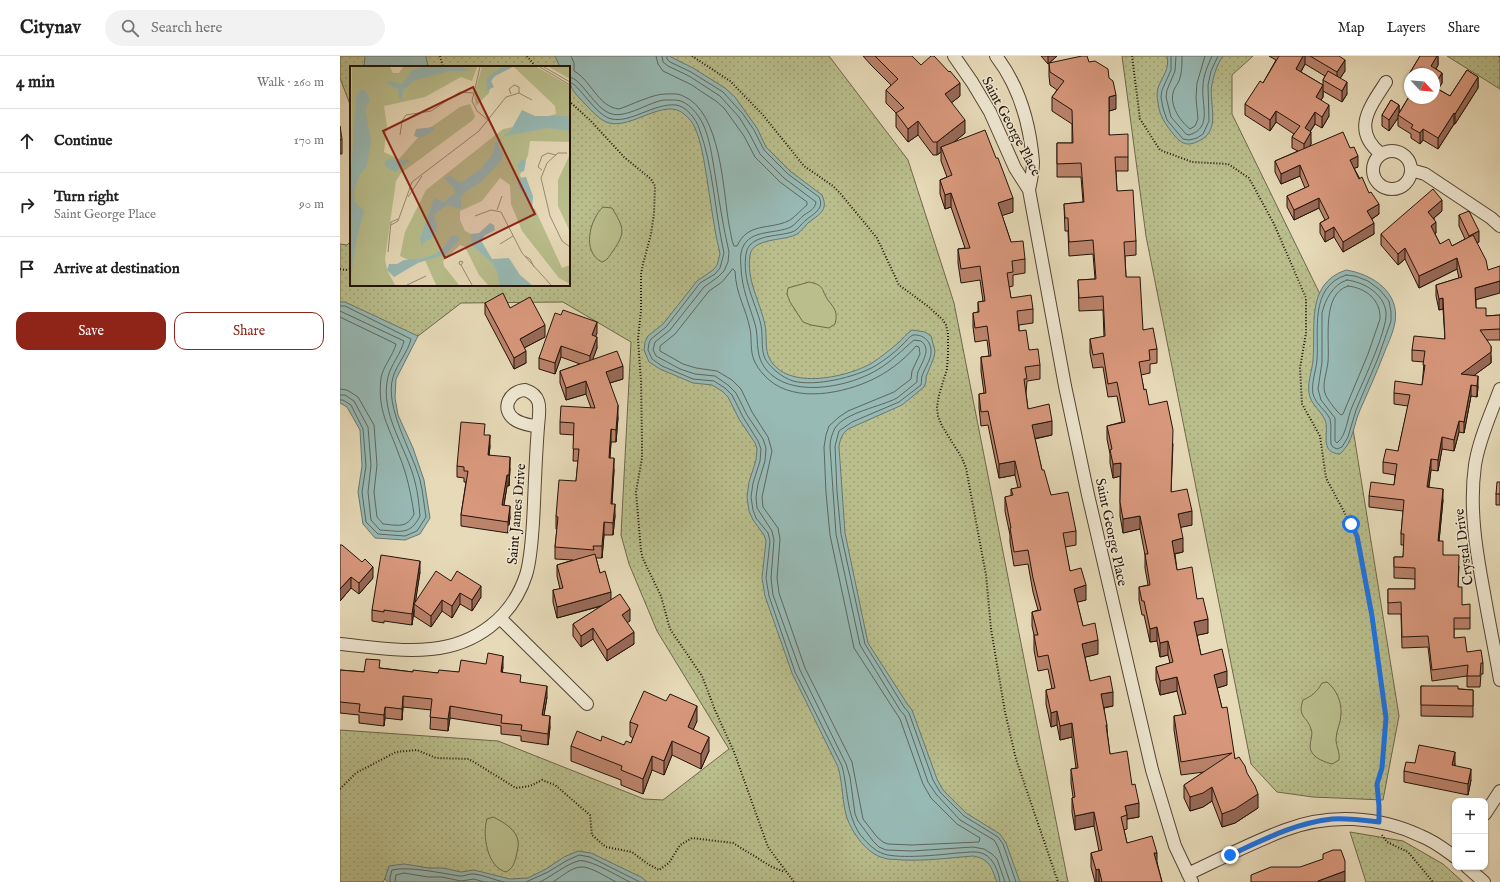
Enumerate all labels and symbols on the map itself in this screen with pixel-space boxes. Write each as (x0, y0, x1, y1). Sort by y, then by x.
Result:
inset map (350, 66, 570, 286)
north arrow (1404, 68, 1440, 104)
street label: Saint George Place (977, 74, 1045, 180)
street label: Saint James Drive (504, 462, 530, 565)
street label: Saint George Place (1091, 477, 1131, 588)
street label: Crystal Drive (1450, 507, 1478, 586)
route start (1342, 515, 1360, 533)
route end (1221, 846, 1239, 864)

